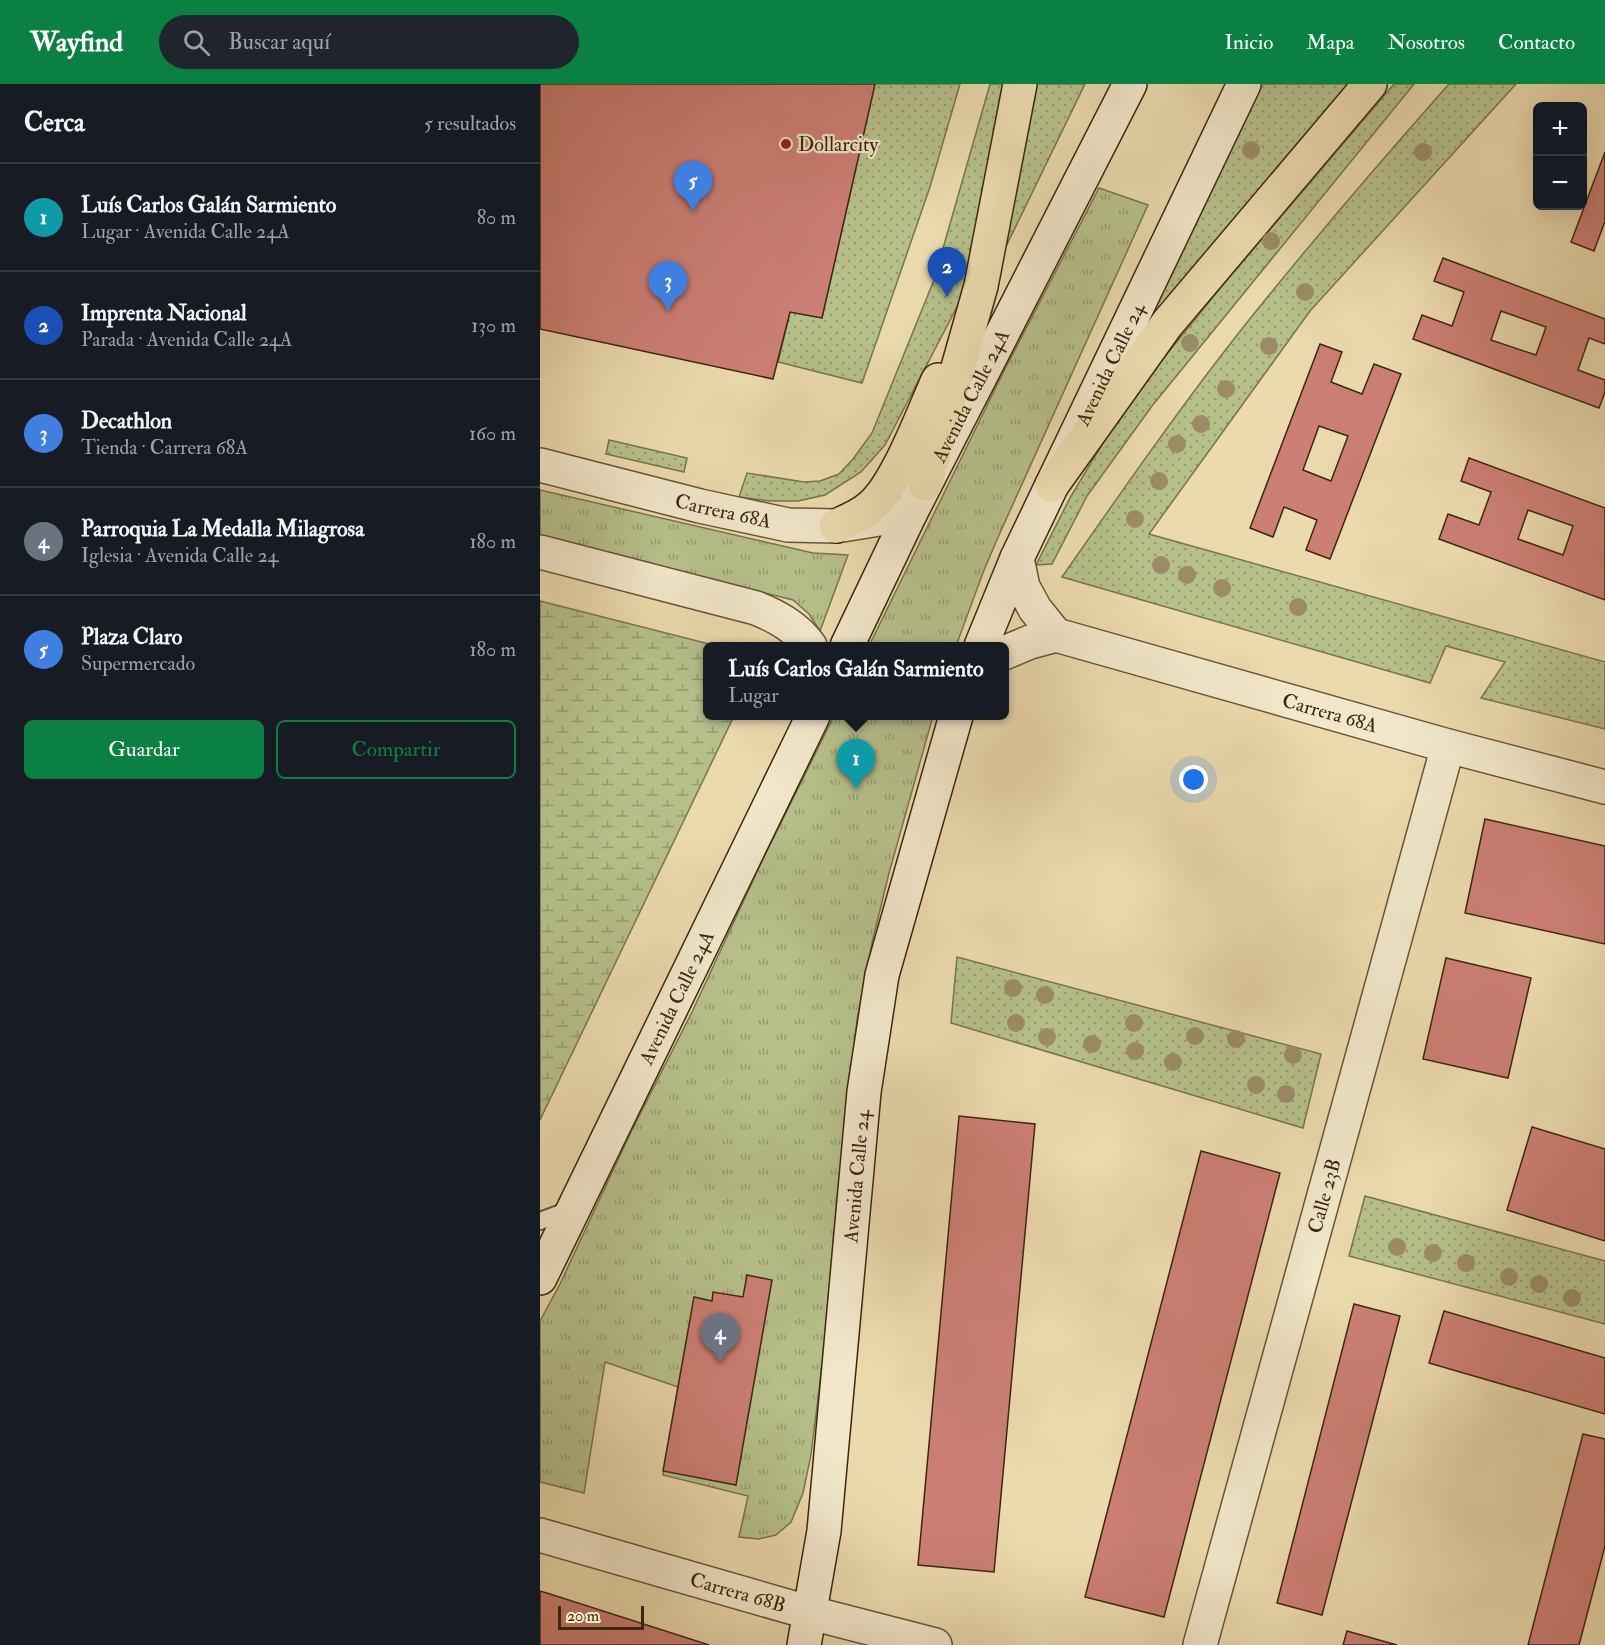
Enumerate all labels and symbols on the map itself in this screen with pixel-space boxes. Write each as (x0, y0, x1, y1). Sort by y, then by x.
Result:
place label: Dollarcity (798, 132, 879, 157)
marker: Dollarcity (779, 137, 793, 151)
pin: 5 (674, 162, 712, 211)
pin: 2 (928, 248, 966, 297)
pin: 3 (648, 262, 688, 311)
street label: Avenida Calle 24 (1070, 298, 1151, 431)
street label: Avenida Calle 24A (926, 325, 1015, 468)
street label: Carrera 68A (672, 488, 774, 534)
street label: Carrera 68A (1279, 688, 1381, 739)
pin: 1 (836, 740, 876, 789)
your location (1179, 765, 1208, 794)
street label: Avenida Calle 24A (633, 926, 720, 1070)
street label: Avenida Calle 24 (838, 1107, 875, 1245)
street label: Calle 23B (1302, 1156, 1347, 1236)
pin: 4 (700, 1314, 740, 1363)
street label: Carrera 68B (687, 1567, 789, 1618)
scale bar (558, 1603, 644, 1630)

